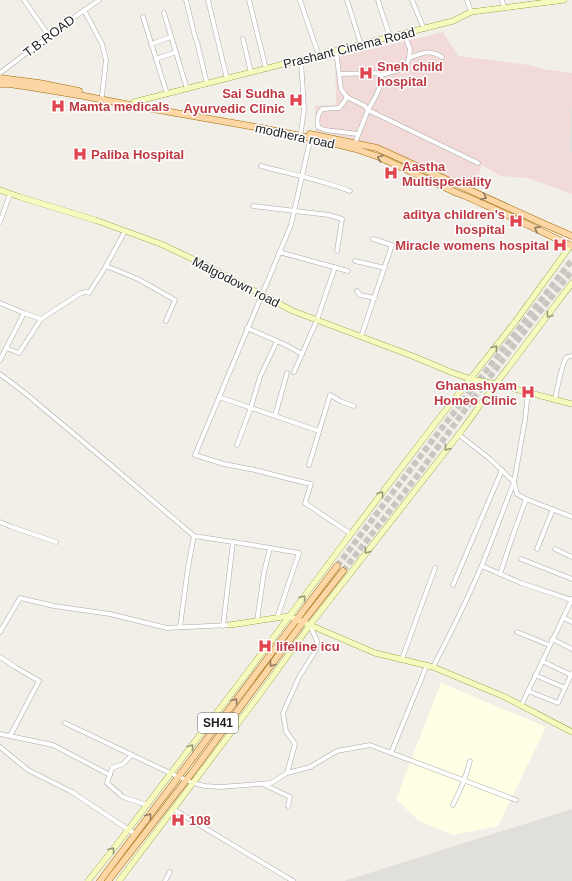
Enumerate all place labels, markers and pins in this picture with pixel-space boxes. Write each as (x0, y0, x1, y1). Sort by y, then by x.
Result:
place label: Sneh child hospital (377, 59, 443, 89)
hospital icon: Sneh child hospital (358, 65, 374, 81)
place label: Sai Sudha Ayurvedic Clinic (184, 86, 286, 116)
hospital icon: Sai Sudha Ayurvedic Clinic (288, 92, 304, 108)
hospital icon: Mamta medicals (50, 98, 66, 114)
place label: Mamta medicals (69, 99, 169, 114)
hospital icon: Paliba Hospital (72, 146, 88, 162)
place label: Paliba Hospital (91, 147, 184, 162)
place label: Aastha Multispeciality (402, 159, 492, 189)
hospital icon: Aastha Multispeciality (383, 165, 399, 181)
place label: aditya children's hospital (403, 207, 505, 237)
hospital icon: aditya children's hospital (508, 213, 524, 229)
hospital icon: Miracle womens hospital (552, 237, 568, 253)
place label: Miracle womens hospital (395, 238, 549, 253)
place label: Ghanashyam Homeo Clinic (434, 378, 517, 408)
hospital icon: Ghanashyam Homeo Clinic (520, 384, 536, 400)
hospital icon: lifeline icu (257, 638, 273, 654)
place label: lifeline icu (276, 639, 340, 654)
hospital icon: 108 (170, 812, 186, 828)
place label: 108 (189, 813, 211, 828)

